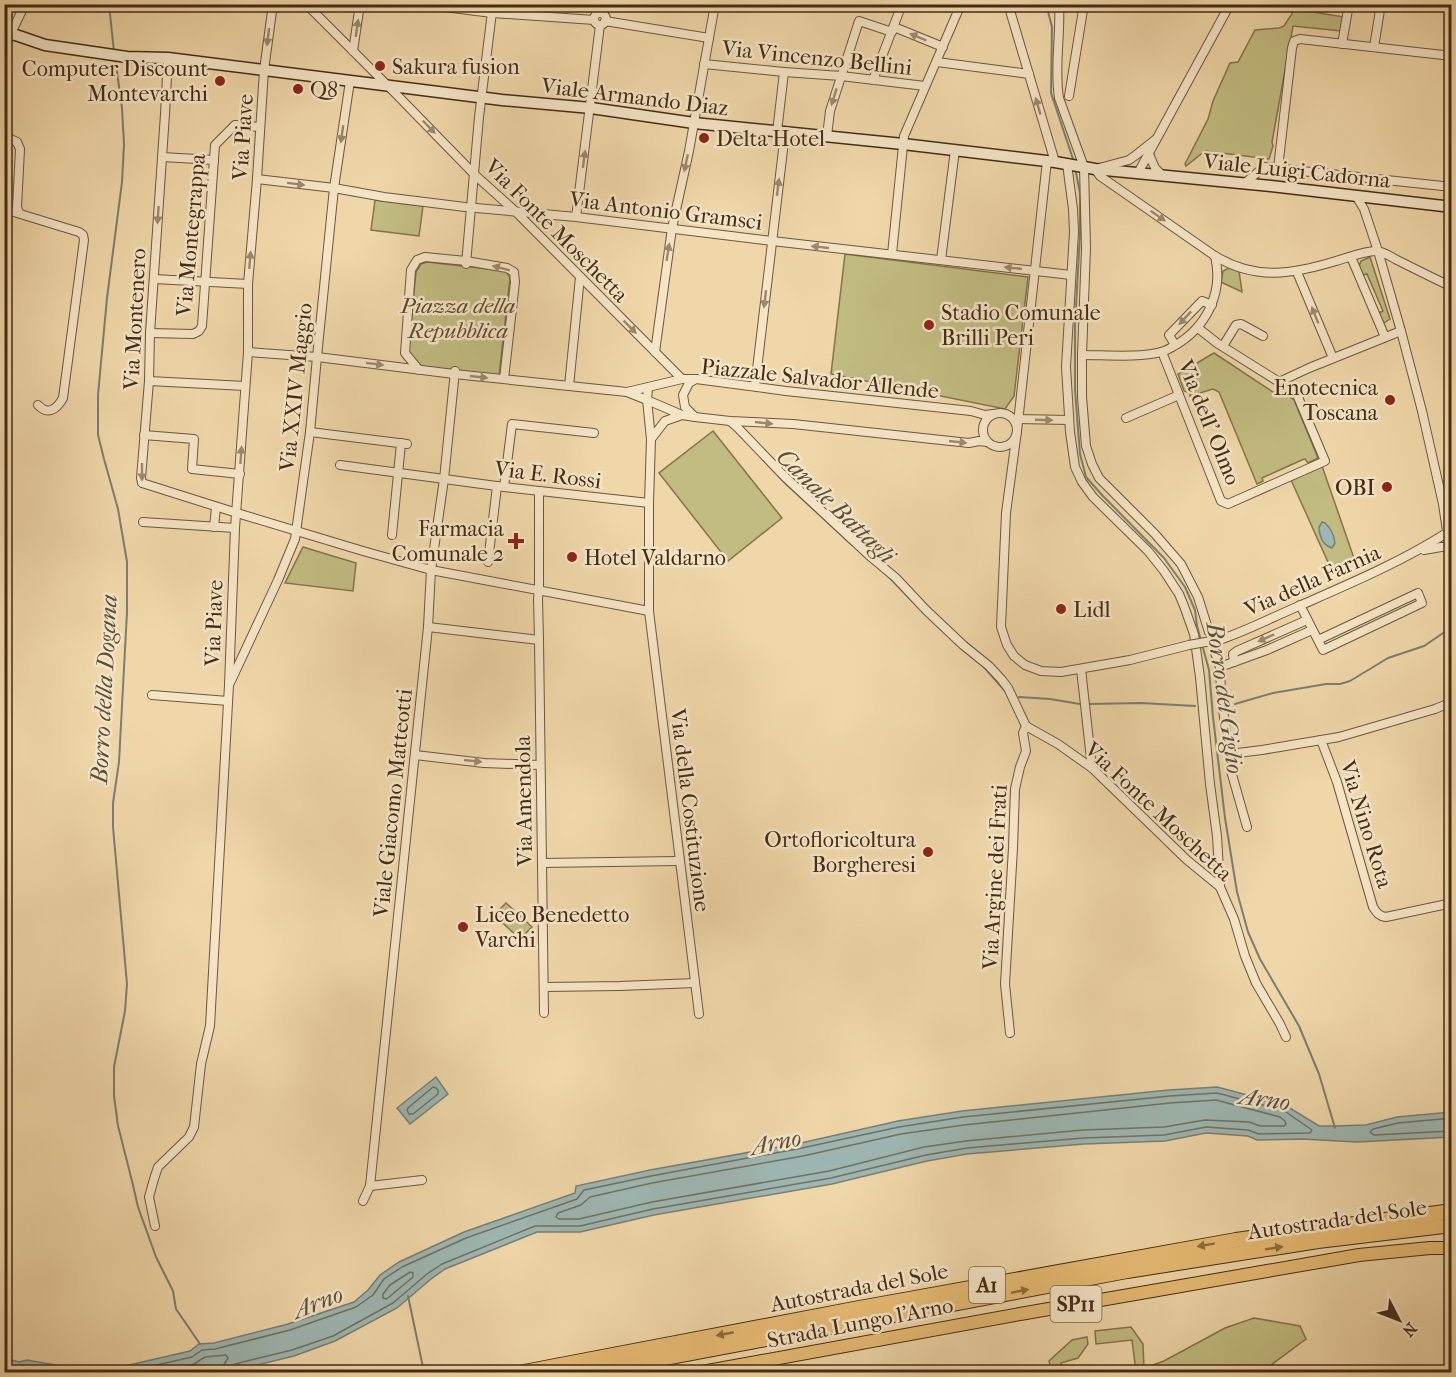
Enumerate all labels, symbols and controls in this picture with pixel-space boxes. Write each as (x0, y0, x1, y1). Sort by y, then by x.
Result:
one-way arrow (352, 18, 361, 37)
one-way arrow (264, 28, 273, 47)
one-way arrow (909, 32, 927, 42)
street label: Via Vincenzo Bellini (720, 35, 914, 81)
place label: Sakura fusion (392, 54, 520, 80)
place label: Computer Discount Montevarchi (22, 56, 208, 107)
marker: Sakura fusion (373, 59, 387, 73)
street label: Viale Armando Diaz (539, 72, 730, 121)
marker: Computer Discount Montevarchi (213, 74, 227, 88)
place label: Q8 (310, 77, 338, 103)
marker: Q8 (291, 82, 305, 96)
one-way arrow (829, 88, 838, 106)
street label: Via Piave (227, 93, 259, 182)
one-way arrow (1033, 97, 1042, 115)
one-way arrow (422, 120, 436, 135)
one-way arrow (337, 125, 347, 144)
place label: Delta Hotel (716, 126, 825, 152)
marker: Delta Hotel (697, 131, 711, 145)
street label: Viale Luigi Cadorna (1201, 148, 1393, 194)
one-way arrow (579, 150, 589, 169)
street label: Via Montegrappa (171, 152, 211, 319)
street label: Via Fonte Moschetta (478, 153, 634, 308)
one-way arrow (681, 154, 691, 172)
one-way arrow (774, 178, 783, 197)
one-way arrow (287, 179, 306, 188)
street label: Via Antonio Gramsci (567, 186, 764, 236)
one-way arrow (154, 206, 163, 225)
one-way arrow (1149, 210, 1165, 222)
one-way arrow (664, 242, 673, 261)
one-way arrow (810, 242, 829, 251)
street label: Via Montenero (118, 248, 152, 392)
one-way arrow (245, 251, 255, 270)
one-way arrow (492, 262, 510, 272)
one-way arrow (1004, 263, 1023, 273)
one-way arrow (760, 290, 770, 309)
park label: Piazza della Repubblica (400, 293, 515, 344)
place label: Stadio Comunale Brilli Peri (941, 300, 1101, 351)
street label: Via XXIV Maggio (274, 301, 318, 474)
one-way arrow (1310, 306, 1319, 324)
one-way arrow (1179, 310, 1192, 325)
marker: Stadio Comunale Brilli Peri (922, 318, 936, 332)
one-way arrow (622, 320, 637, 334)
street label: Piazzale Salvador Allende (700, 354, 940, 404)
street label: Via dell' Olmo (1172, 355, 1246, 489)
one-way arrow (365, 360, 384, 369)
one-way arrow (470, 372, 489, 382)
place label: Enotecnica Toscana (1273, 375, 1379, 426)
marker: Enotecnica Toscana (1383, 393, 1397, 407)
one-way arrow (1034, 415, 1053, 424)
one-way arrow (755, 418, 774, 427)
one-way arrow (949, 437, 968, 447)
water label: Canale Battagli (771, 443, 902, 571)
one-way arrow (236, 445, 246, 464)
street label: Via E. Rossi (492, 455, 603, 495)
one-way arrow (137, 463, 147, 482)
place label: OBI (1335, 475, 1375, 501)
marker: OBI (1380, 480, 1394, 494)
place label: Farmacia Comunale 2 (392, 516, 505, 567)
marker: Farmacia Comunale 2 (509, 534, 523, 548)
street label: Via della Farnia (1239, 539, 1385, 623)
place label: Hotel Valdarno (584, 545, 726, 571)
marker: Hotel Valdarno (565, 550, 579, 564)
street label: Via Piave (199, 579, 229, 668)
water label: Borro della Dogana (85, 593, 123, 786)
place label: Lidl (1073, 597, 1111, 623)
marker: Lidl (1054, 602, 1068, 616)
water label: Borro del Giglio (1200, 618, 1249, 776)
one-way arrow (1257, 634, 1275, 643)
street label: Viale Giacomo Matteotti (368, 687, 418, 920)
street label: Via della Costituzione (665, 706, 715, 913)
street label: Via Amendola (510, 734, 538, 868)
street label: Via Fonte Moschetta (1078, 736, 1238, 887)
one-way arrow (463, 756, 482, 766)
street label: Via Nino Rota (1334, 756, 1398, 892)
street label: Via Argine dei Frati (977, 783, 1013, 971)
place label: Ortofloricoltura Borgheresi (764, 827, 917, 878)
marker: Ortofloricoltura Borgheresi (921, 845, 935, 859)
place label: Liceo Benedetto Varchi (474, 902, 630, 953)
marker: Liceo Benedetto Varchi (456, 920, 470, 934)
water label: Arno (1235, 1081, 1292, 1116)
water label: Arno (745, 1123, 804, 1161)
street label: Autostrada del Sole (1245, 1195, 1428, 1246)
one-way arrow (1197, 1241, 1216, 1250)
one-way arrow (1265, 1243, 1284, 1252)
street label: Autostrada del Sole (767, 1258, 950, 1318)
road number: A1 (969, 1267, 1005, 1303)
water label: Arno (286, 1280, 347, 1325)
one-way arrow (1010, 1286, 1029, 1295)
road number: SP11 (1050, 1286, 1102, 1322)
north arrow (1369, 1290, 1429, 1350)
street label: Strada Lungo l'Arno (765, 1292, 955, 1354)
text: N (1398, 1319, 1421, 1341)
one-way arrow (716, 1330, 735, 1339)

